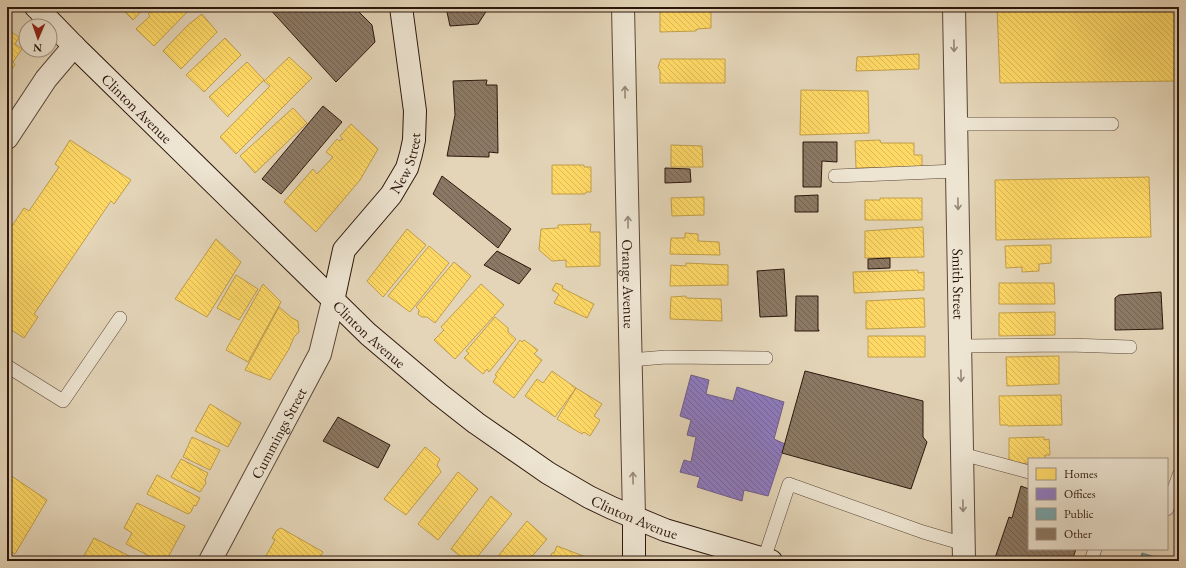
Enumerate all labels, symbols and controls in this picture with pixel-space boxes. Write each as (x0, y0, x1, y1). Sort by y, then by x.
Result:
north arrow (18, 18, 58, 58)
one-way arrow (951, 39, 958, 52)
text: N (33, 41, 42, 55)
street label: Clinton Avenue (98, 69, 177, 147)
one-way arrow (621, 86, 629, 99)
street label: New Street (385, 132, 424, 197)
one-way arrow (954, 197, 961, 210)
one-way arrow (624, 216, 631, 229)
street label: Orange Avenue (619, 239, 639, 329)
street label: Smith Street (949, 248, 969, 320)
street label: Clinton Avenue (329, 296, 410, 372)
one-way arrow (957, 369, 965, 382)
street label: Cummings Street (246, 384, 310, 482)
legend (1028, 458, 1168, 550)
text: Homes (1064, 466, 1098, 482)
one-way arrow (629, 472, 637, 485)
text: Offices (1064, 486, 1096, 502)
street label: Clinton Avenue (588, 490, 680, 543)
one-way arrow (960, 499, 967, 512)
text: Public (1064, 506, 1094, 522)
text: Other (1064, 526, 1092, 542)

